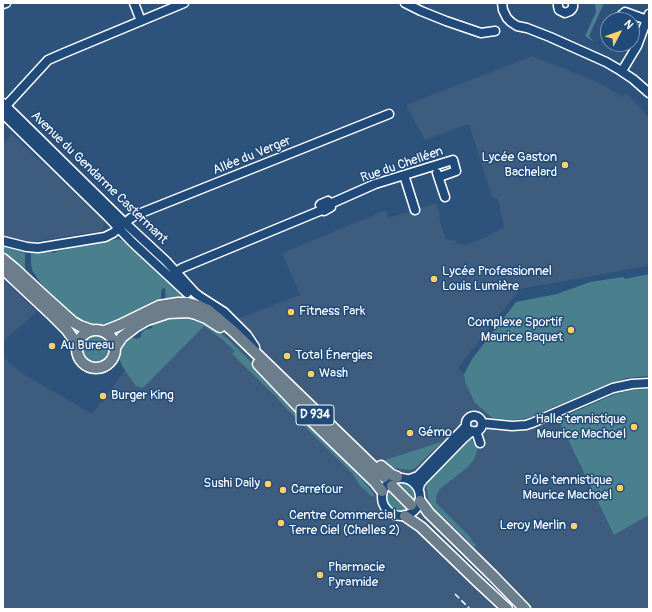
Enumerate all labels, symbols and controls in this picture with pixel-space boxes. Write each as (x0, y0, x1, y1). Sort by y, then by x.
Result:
north arrow (600, 12, 640, 52)
text: N (621, 17, 636, 32)
street label: Avenue du Gendarme Castermant (27, 108, 171, 248)
street label: Allée du Verger (211, 133, 293, 179)
street label: Rue du Chelléen (359, 144, 445, 186)
place label: Lycée Gaston Bachelard (481, 150, 557, 181)
marker: Lycée Gaston Bachelard (560, 160, 570, 170)
place label: Lycée Professionnel Louis Lumière (442, 264, 552, 295)
marker: Lycée Professionnel Louis Lumière (429, 274, 439, 284)
place label: Fitness Park (299, 304, 365, 320)
marker: Fitness Park (286, 307, 296, 317)
place label: Complexe Sportif Maurice Baquet (467, 315, 563, 346)
marker: Complexe Sportif Maurice Baquet (566, 325, 576, 335)
place label: Au Bureau (60, 338, 114, 354)
marker: Au Bureau (47, 341, 57, 351)
place label: Total Énergies (295, 348, 373, 364)
marker: Total Énergies (282, 351, 292, 361)
place label: Wash (319, 366, 348, 382)
marker: Wash (306, 369, 316, 379)
place label: Burger King (111, 388, 174, 404)
marker: Burger King (98, 391, 108, 401)
road number: D 934 (296, 405, 334, 425)
place label: Halle tennistique Maurice Machoël (535, 412, 626, 443)
marker: Halle tennistique Maurice Machoël (629, 422, 639, 432)
place label: Gémo (418, 425, 452, 441)
marker: Gémo (405, 428, 415, 438)
place label: Pôle tennistique Maurice Machoël (522, 473, 612, 504)
place label: Sushi Daily (204, 476, 260, 492)
marker: Sushi Daily (263, 479, 273, 489)
place label: Carrefour (291, 482, 343, 498)
marker: Pôle tennistique Maurice Machoël (615, 483, 625, 493)
marker: Carrefour (278, 485, 288, 495)
place label: Centre Commercial Terre Ciel (Chelles 2) (289, 508, 400, 539)
marker: Centre Commercial Terre Ciel (Chelles 2) (276, 518, 286, 528)
place label: Leroy Merlin (499, 518, 566, 534)
marker: Leroy Merlin (569, 521, 579, 531)
place label: Pharmacie Pyramide (328, 560, 385, 591)
marker: Pharmacie Pyramide (315, 570, 325, 580)

